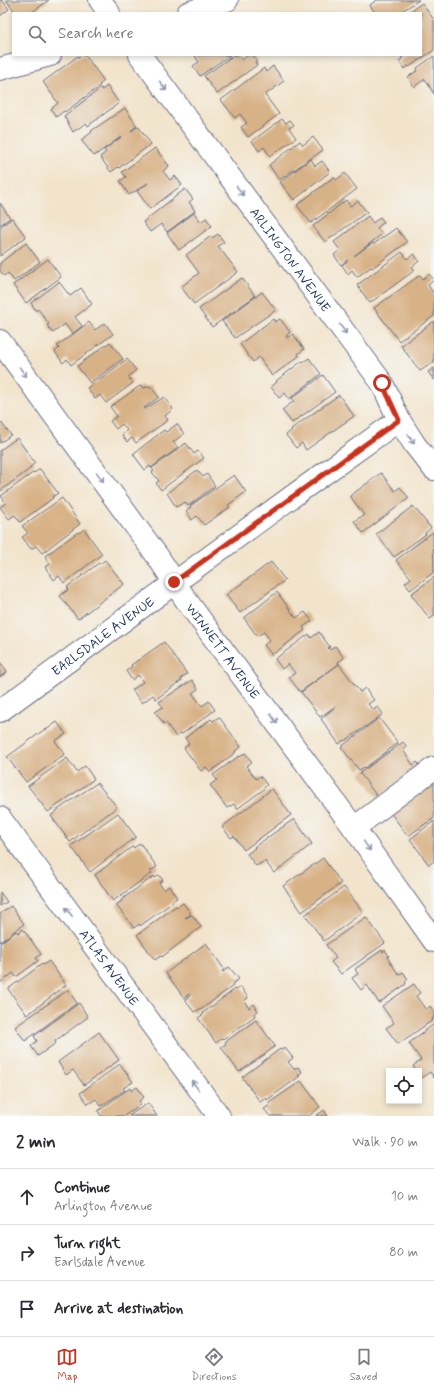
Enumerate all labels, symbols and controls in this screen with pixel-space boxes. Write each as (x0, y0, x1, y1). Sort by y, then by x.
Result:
search box (12, 12, 422, 56)
icon: search (26, 23, 48, 45)
text: Search here (58, 24, 134, 44)
one-way arrow (159, 81, 167, 92)
one-way arrow (236, 185, 245, 196)
street label: ARLINGTON AVENUE (245, 205, 334, 316)
one-way arrow (338, 324, 347, 335)
one-way arrow (19, 367, 27, 378)
route start (373, 374, 391, 392)
one-way arrow (407, 433, 415, 444)
one-way arrow (96, 472, 104, 483)
route end (165, 573, 183, 591)
street label: EARLSDALE AVENUE (49, 593, 158, 680)
street label: WINNETT AVENUE (181, 601, 263, 703)
one-way arrow (270, 713, 278, 724)
one-way arrow (363, 841, 371, 852)
one-way arrow (65, 907, 73, 918)
street label: ATLAS AVENUE (75, 926, 142, 1010)
map controls (386, 1068, 422, 1104)
button: locate (386, 1068, 422, 1104)
one-way arrow (191, 1079, 200, 1090)
text: 2 min (16, 1131, 56, 1153)
text: Walk · 90 m (352, 1134, 418, 1151)
text: Continue (54, 1178, 110, 1198)
icon: ahead (16, 1186, 38, 1208)
text: 10 m (391, 1188, 418, 1205)
text: Arlington Avenue (54, 1198, 152, 1215)
text: Turn right (54, 1234, 121, 1254)
icon: right (16, 1242, 38, 1264)
text: 80 m (389, 1244, 418, 1261)
text: Earlsdale Avenue (54, 1254, 145, 1271)
icon: arrive (16, 1298, 38, 1320)
text: Arrive at destination (54, 1299, 183, 1319)
tab: Map (56, 1346, 78, 1384)
tab: Directions (191, 1346, 237, 1384)
tab: Saved (350, 1346, 377, 1384)

